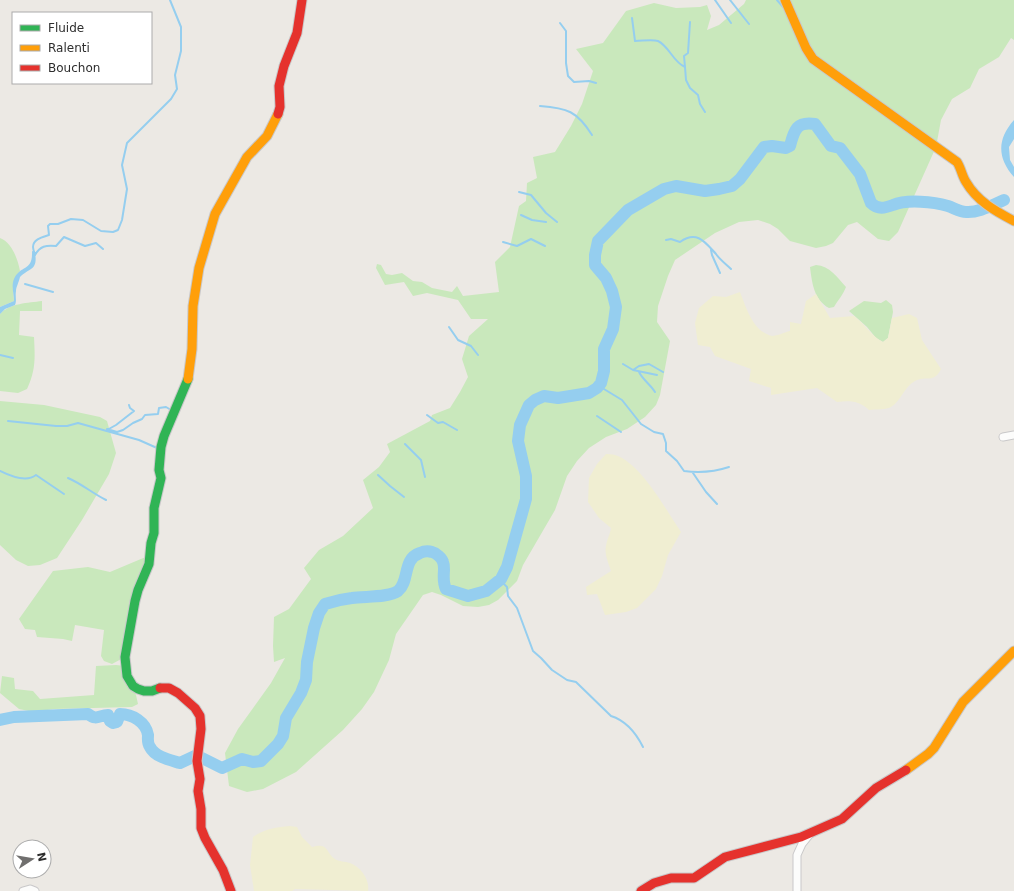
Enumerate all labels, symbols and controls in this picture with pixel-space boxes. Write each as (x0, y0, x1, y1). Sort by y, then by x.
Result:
legend (12, 12, 152, 84)
text: Fluide (48, 21, 84, 35)
text: Ralenti (48, 41, 90, 55)
text: Bouchon (48, 61, 100, 75)
north arrow (12, 839, 52, 879)
text: N (34, 851, 49, 863)

